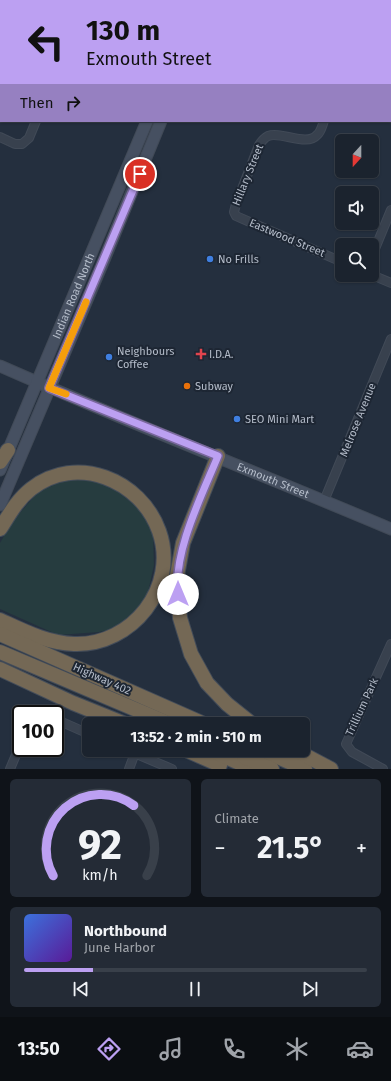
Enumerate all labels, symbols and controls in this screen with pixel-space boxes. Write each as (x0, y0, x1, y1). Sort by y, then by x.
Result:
text: 130 m (86, 14, 160, 47)
icon: left (20, 16, 72, 68)
text: Exmouth Street (86, 48, 211, 70)
icon: right (62, 92, 84, 114)
text: Then (20, 94, 54, 112)
north arrow (335, 134, 379, 178)
map controls (335, 134, 379, 282)
street label: Hillary Street (230, 142, 266, 208)
pin (123, 157, 157, 191)
icon: arrive (129, 163, 151, 185)
button: sound (335, 186, 379, 230)
street label: Eastwood Street (247, 216, 327, 260)
button: search (335, 238, 379, 282)
street label: Indian Road North (50, 251, 97, 341)
place label: No Frills (218, 253, 259, 266)
marker: No Frills (205, 254, 215, 264)
place label: Neighbours Coffee (117, 345, 174, 371)
place label: I.D.A. (209, 348, 234, 361)
marker: I.D.A. (196, 349, 206, 359)
marker: Neighbours Coffee (104, 352, 114, 362)
place label: Subway (195, 380, 234, 393)
marker: Subway (182, 381, 192, 391)
street label: Melrose Avenue (337, 381, 379, 459)
place label: SEO Mini Mart (245, 413, 314, 426)
marker: SEO Mini Mart (232, 414, 242, 424)
street label: Exmouth Street (235, 460, 311, 501)
position arrow (157, 573, 199, 615)
street label: Highway 402 (71, 660, 133, 698)
street label: Trillium Park (343, 676, 381, 738)
speed limit sign: 100 (12, 705, 64, 757)
text: 13:52 · 2 min · 510 m (130, 728, 262, 746)
text: Climate (215, 811, 259, 826)
text: 92 (78, 820, 122, 870)
text: 21.5° (257, 830, 325, 866)
text: − (215, 835, 226, 862)
text: + (356, 835, 367, 862)
text: km/h (83, 867, 118, 884)
text: Northbound (84, 922, 167, 940)
text: June Harbor (84, 940, 155, 955)
icon: previous (70, 978, 92, 1000)
icon: pause (184, 978, 206, 1000)
icon: next (299, 978, 321, 1000)
icon: directions (95, 1035, 123, 1063)
icon: music (157, 1035, 185, 1063)
icon: phone (220, 1035, 248, 1063)
icon: climate (283, 1035, 311, 1063)
icon: car (346, 1035, 374, 1063)
text: 13:50 (17, 1038, 60, 1060)

